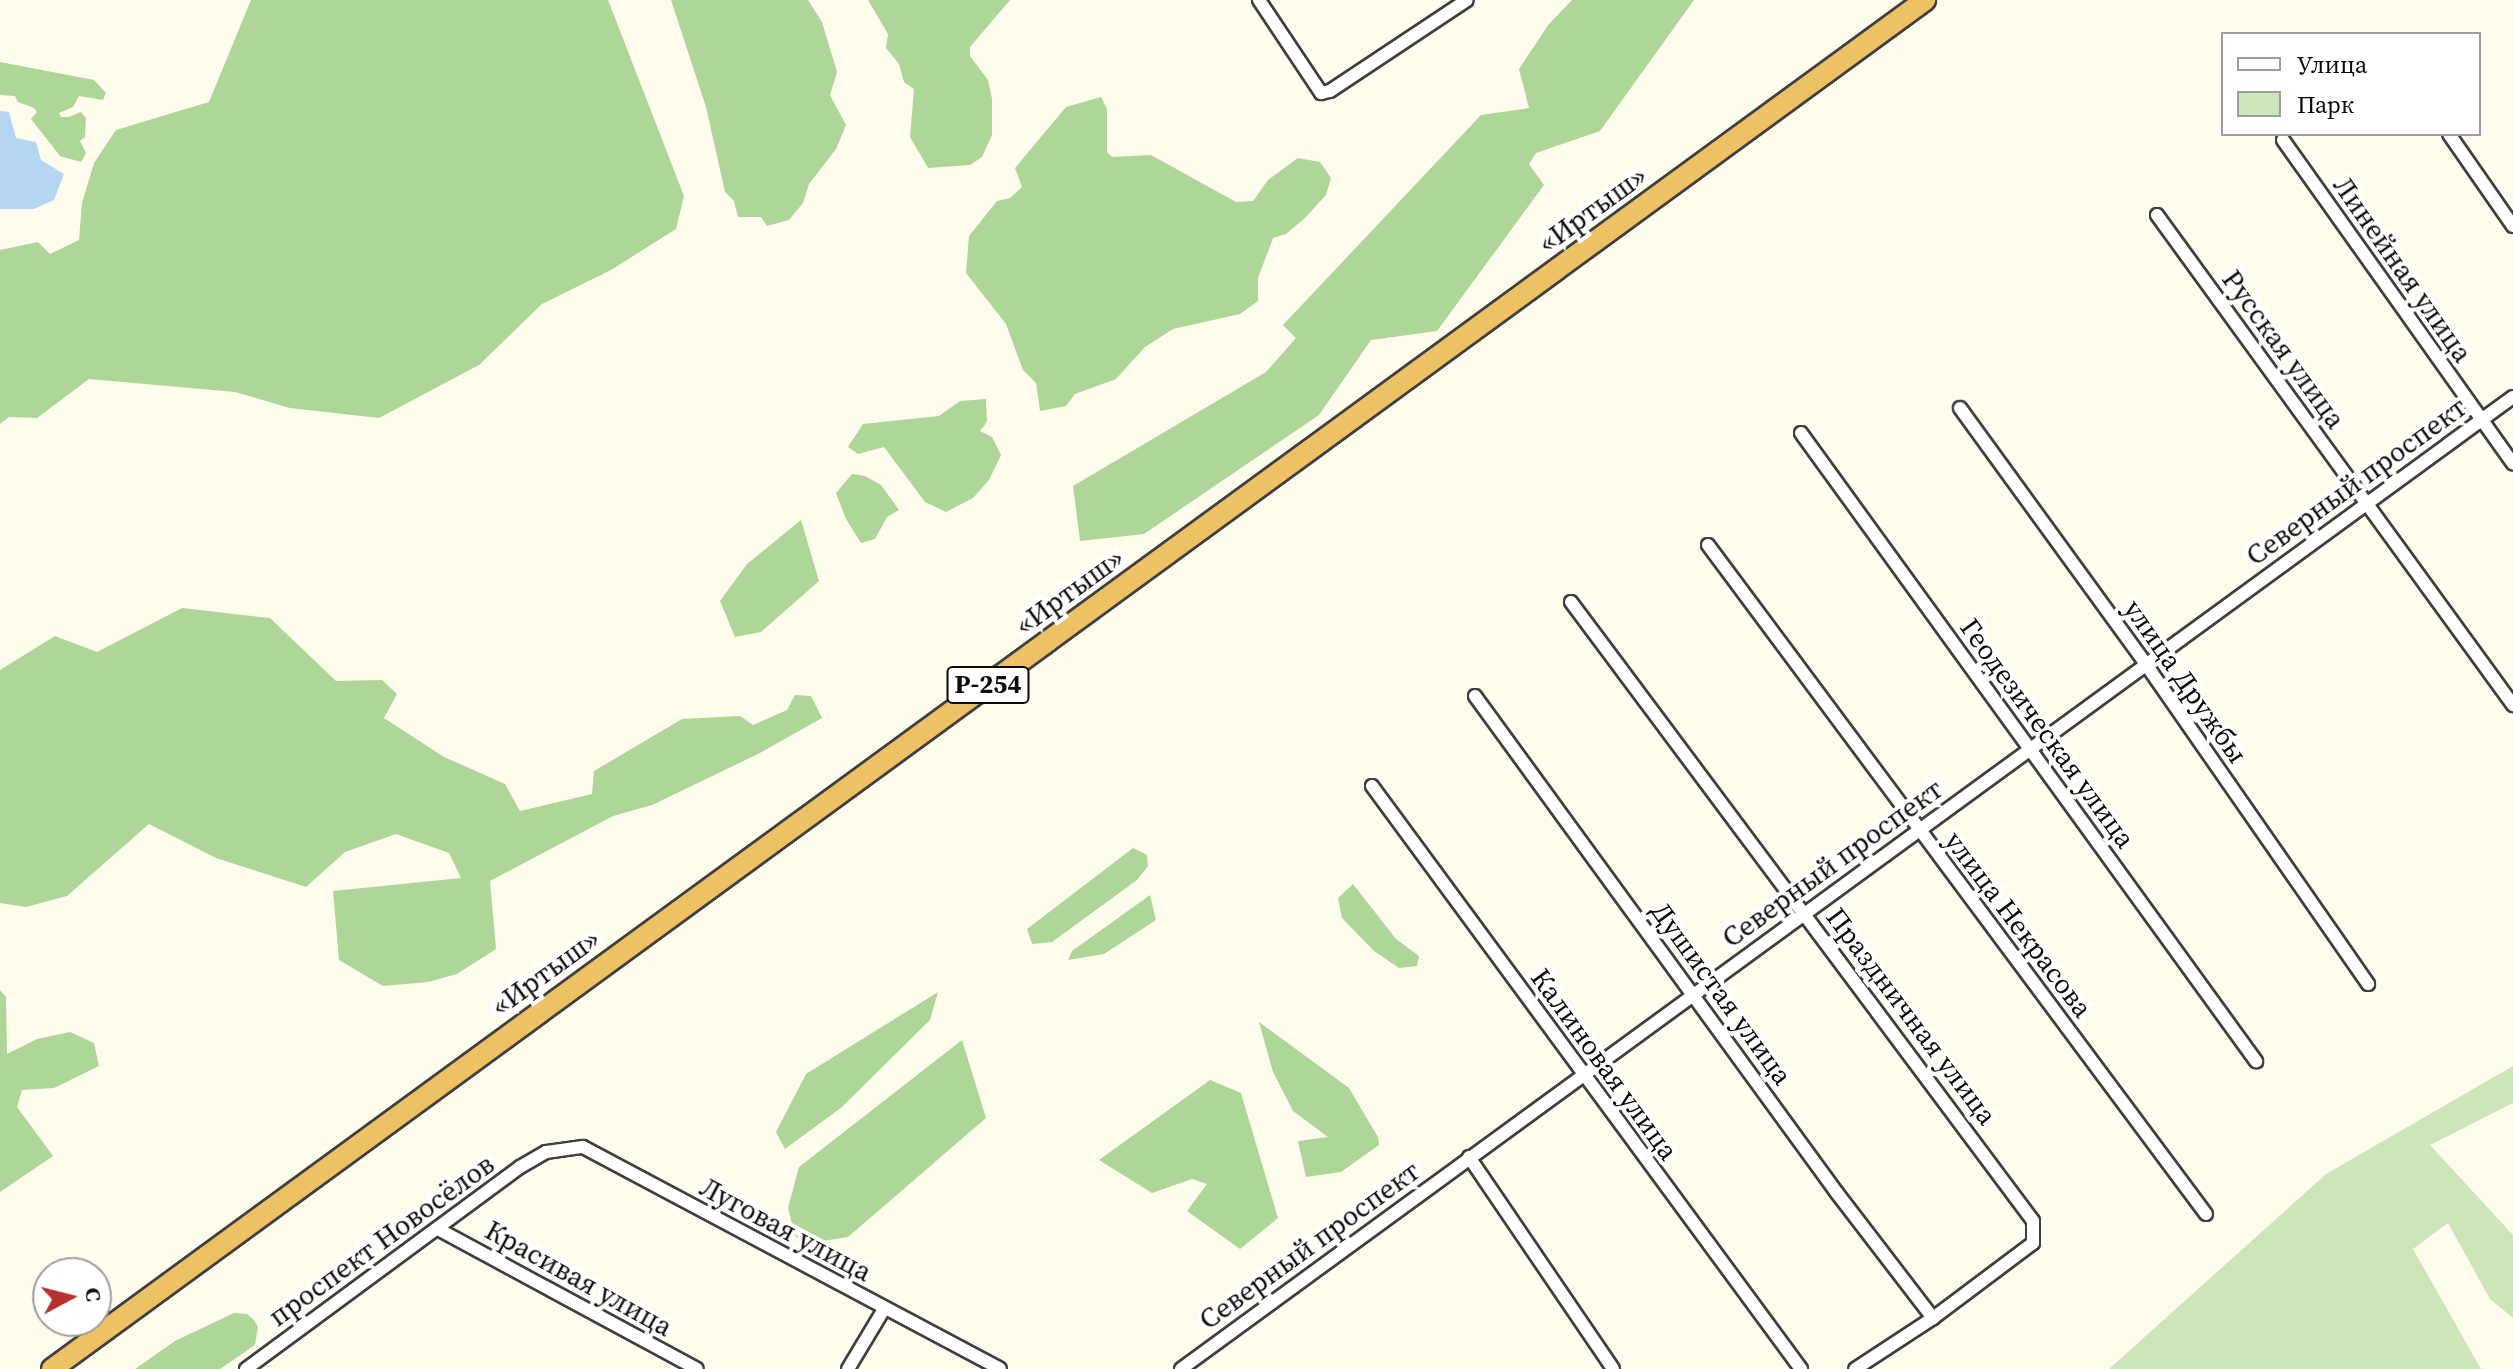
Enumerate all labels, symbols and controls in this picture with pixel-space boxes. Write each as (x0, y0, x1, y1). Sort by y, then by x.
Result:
legend (2221, 32, 2481, 136)
text: Улица (2297, 48, 2367, 81)
text: Парк (2297, 88, 2354, 121)
street label: «Иртыш» (1532, 159, 1652, 259)
street label: Линейная улица (2326, 169, 2480, 369)
street label: Русская улица (2215, 263, 2353, 435)
street label: Северный проспект (2239, 390, 2473, 572)
street label: «Иртыш» (1009, 541, 1129, 641)
street label: улица Дружбы (2117, 593, 2255, 769)
street label: Геодезическая улица (1953, 612, 2143, 854)
road number: Р-254 (946, 663, 1030, 707)
street label: Северный проспект (1715, 772, 1949, 954)
street label: улица Некрасова (1938, 824, 2100, 1024)
street label: Душистая улица (1644, 895, 1800, 1091)
street label: Праздничная улица (1819, 901, 2005, 1131)
street label: «Иртыш» (485, 922, 605, 1022)
street label: Калиновая улица (1524, 962, 1686, 1166)
street label: проспект Новосёлов (262, 1147, 500, 1333)
street label: Северный проспект (1192, 1154, 1426, 1336)
street label: Луговая улица (694, 1170, 878, 1288)
street label: Красивая улица (480, 1213, 678, 1343)
north arrow (32, 1257, 112, 1337)
text: С (78, 1286, 110, 1303)

